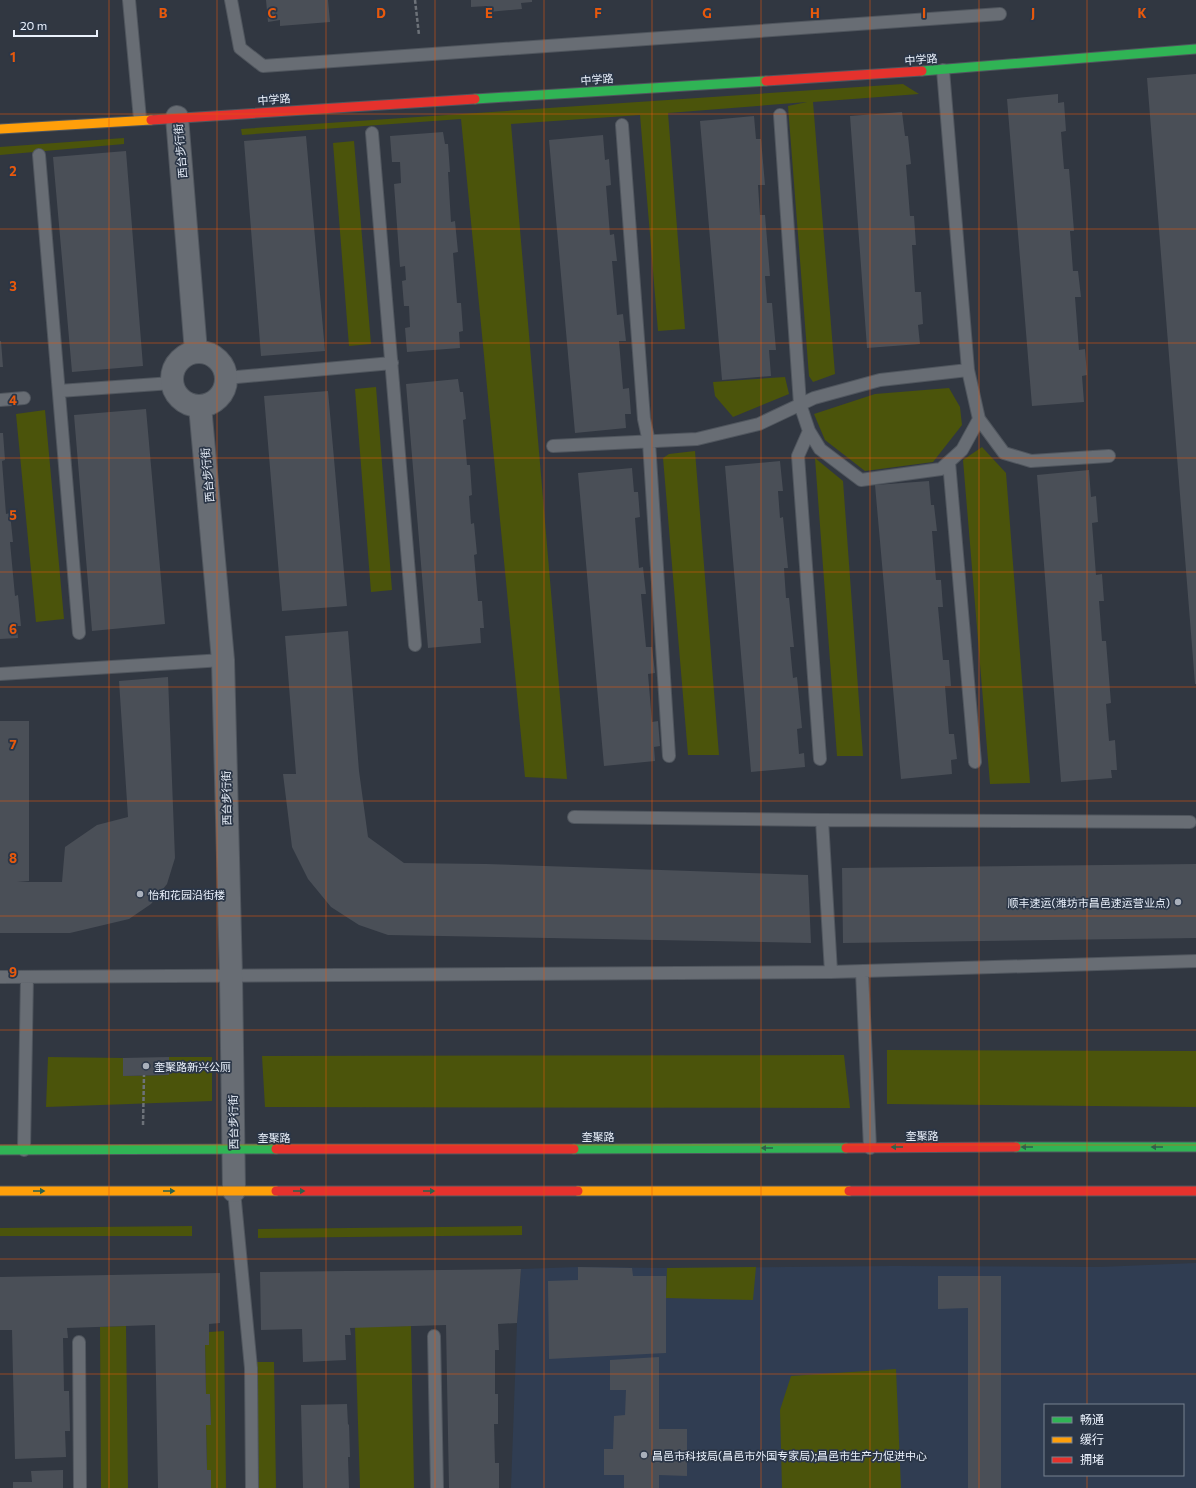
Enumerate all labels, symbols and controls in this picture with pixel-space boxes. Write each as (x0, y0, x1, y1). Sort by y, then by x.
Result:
text: B (159, 5, 168, 21)
text: C (268, 5, 277, 21)
text: D (376, 5, 386, 21)
text: E (485, 5, 493, 21)
text: F (594, 5, 602, 21)
text: G (702, 5, 712, 21)
text: H (810, 5, 820, 21)
text: I (922, 5, 926, 21)
text: J (1031, 5, 1035, 21)
text: K (1137, 5, 1147, 21)
scale bar (14, 12, 97, 38)
text: 20 m (20, 18, 47, 32)
text: 1 (10, 49, 16, 65)
street label: 中学路 (904, 51, 938, 67)
street label: 中学路 (580, 71, 614, 87)
street label: 中学路 (257, 91, 291, 107)
street label: 西台步行街 (171, 123, 189, 179)
text: 2 (9, 163, 17, 179)
text: 3 (9, 278, 17, 294)
text: 4 (9, 392, 17, 408)
street label: 西台步行街 (198, 447, 216, 503)
text: 5 (9, 507, 17, 523)
text: 6 (9, 621, 17, 637)
text: 7 (9, 736, 17, 752)
street label: 西台步行街 (219, 770, 233, 826)
text: 8 (9, 850, 17, 866)
place label: 怡和花园沿街楼 (148, 888, 225, 901)
marker: 怡和花园沿街楼 (135, 889, 145, 899)
place label: 顺丰速运(潍坊市昌邑速运营业点) (1008, 896, 1170, 909)
marker: 顺丰速运(潍坊市昌邑速运营业点) (1173, 897, 1183, 907)
text: 9 (9, 964, 17, 980)
place label: 奎聚路新兴公厕 (154, 1060, 231, 1073)
marker: 奎聚路新兴公厕 (141, 1061, 151, 1071)
street label: 西台步行街 (226, 1094, 240, 1150)
street label: 奎聚路 (906, 1129, 939, 1142)
street label: 奎聚路 (582, 1130, 615, 1143)
street label: 奎聚路 (258, 1131, 291, 1144)
one-way arrow (891, 1144, 903, 1151)
one-way arrow (1020, 1144, 1033, 1150)
one-way arrow (1150, 1144, 1163, 1150)
one-way arrow (760, 1145, 773, 1151)
one-way arrow (33, 1188, 46, 1194)
one-way arrow (163, 1188, 176, 1194)
one-way arrow (293, 1188, 306, 1194)
one-way arrow (423, 1188, 436, 1194)
legend (1044, 1404, 1184, 1476)
text: 畅通 (1080, 1412, 1104, 1426)
text: 缓行 (1080, 1432, 1104, 1446)
place label: 昌邑市科技局(昌邑市外国专家局);昌邑市生产力促进中心 (652, 1449, 927, 1463)
marker: 昌邑市科技局(昌邑市外国专家局);昌邑市生产力促进中心 (639, 1450, 649, 1460)
text: 拥堵 (1080, 1452, 1104, 1466)

